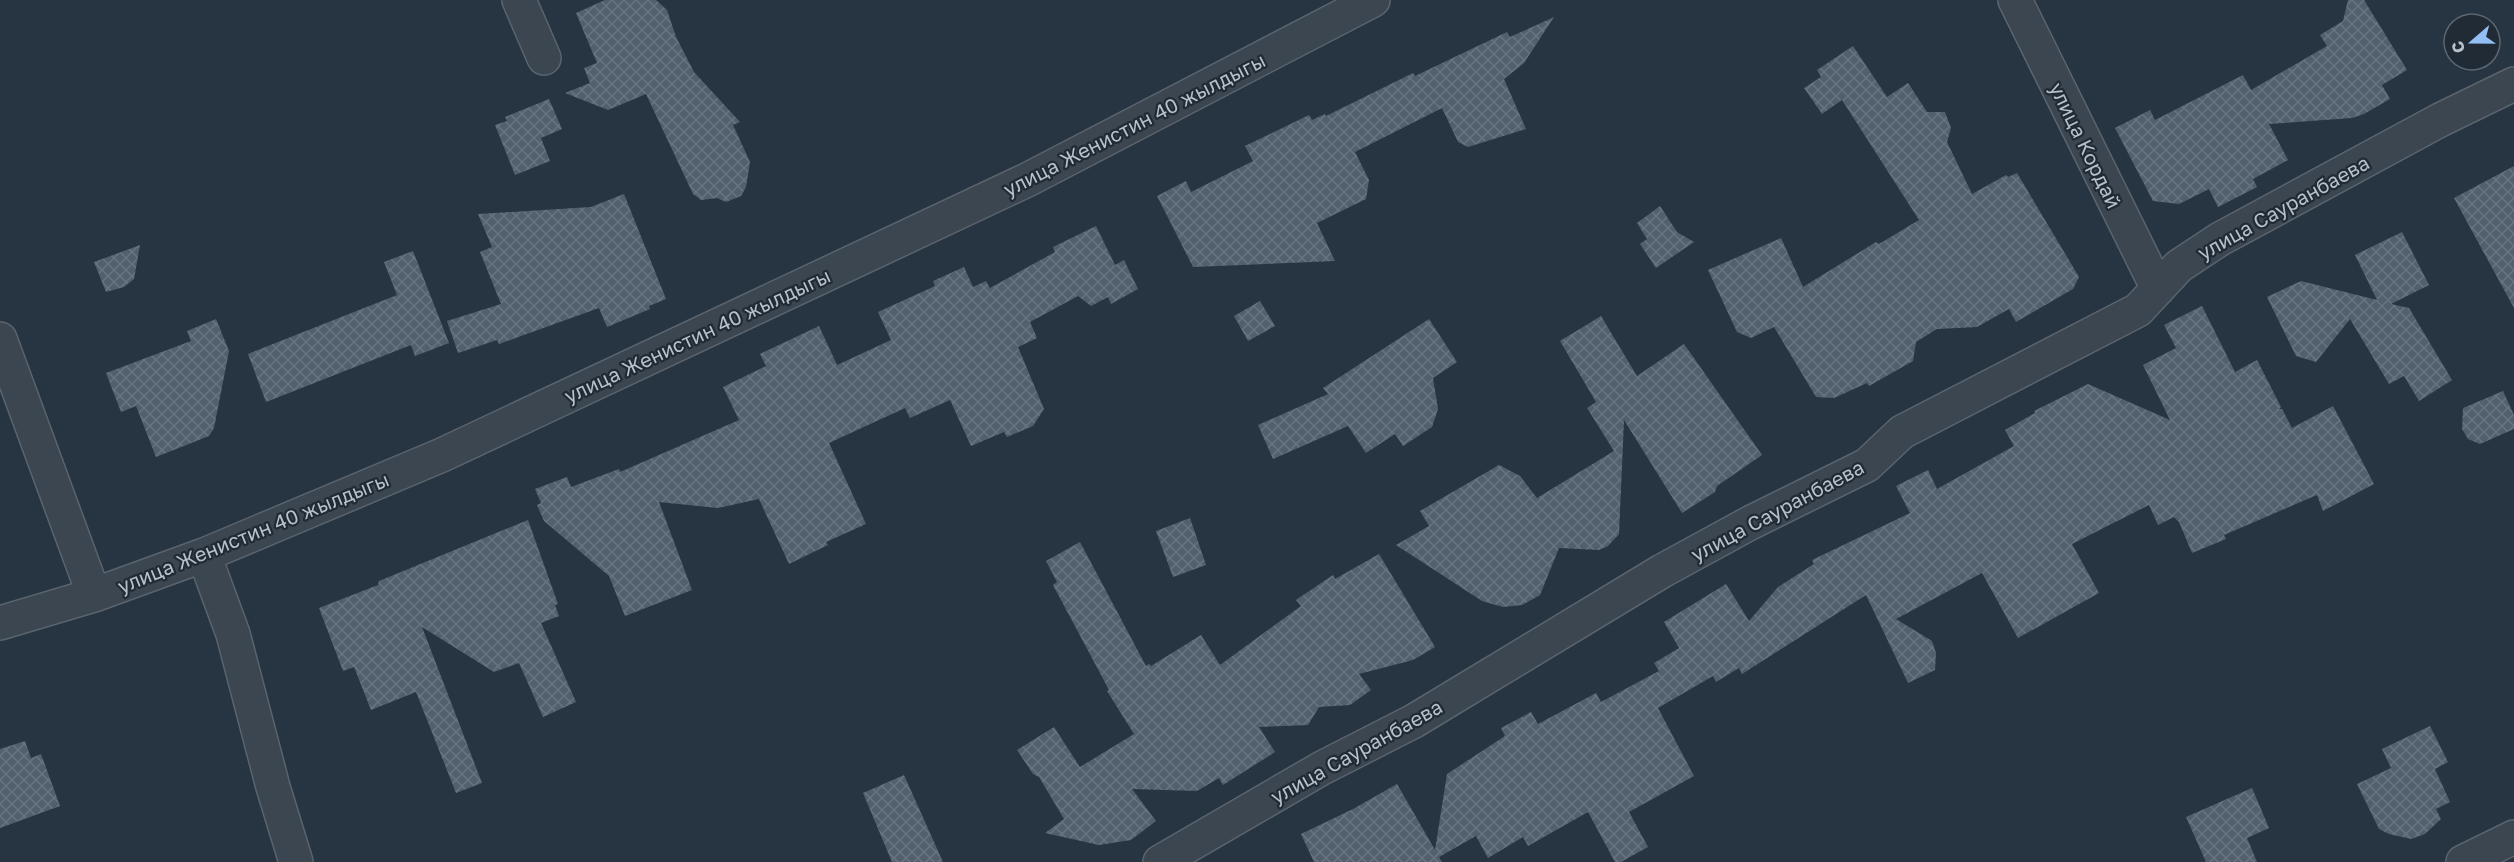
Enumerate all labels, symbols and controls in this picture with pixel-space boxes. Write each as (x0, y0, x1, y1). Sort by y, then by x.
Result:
north arrow (2442, 12, 2502, 72)
text: С (2447, 38, 2469, 56)
street label: улица Женистин 40 жылдыгы (999, 47, 1269, 201)
street label: улица Кордай (2045, 78, 2127, 212)
street label: улица Сауранбаева (2193, 150, 2373, 264)
street label: улица Женистин 40 жылдыгы (560, 263, 834, 407)
street label: улица Сауранбаева (1686, 454, 1868, 566)
street label: улица Женистин 40 жылдыгы (114, 466, 392, 598)
street label: улица Сауранбаева (1266, 694, 1446, 808)

